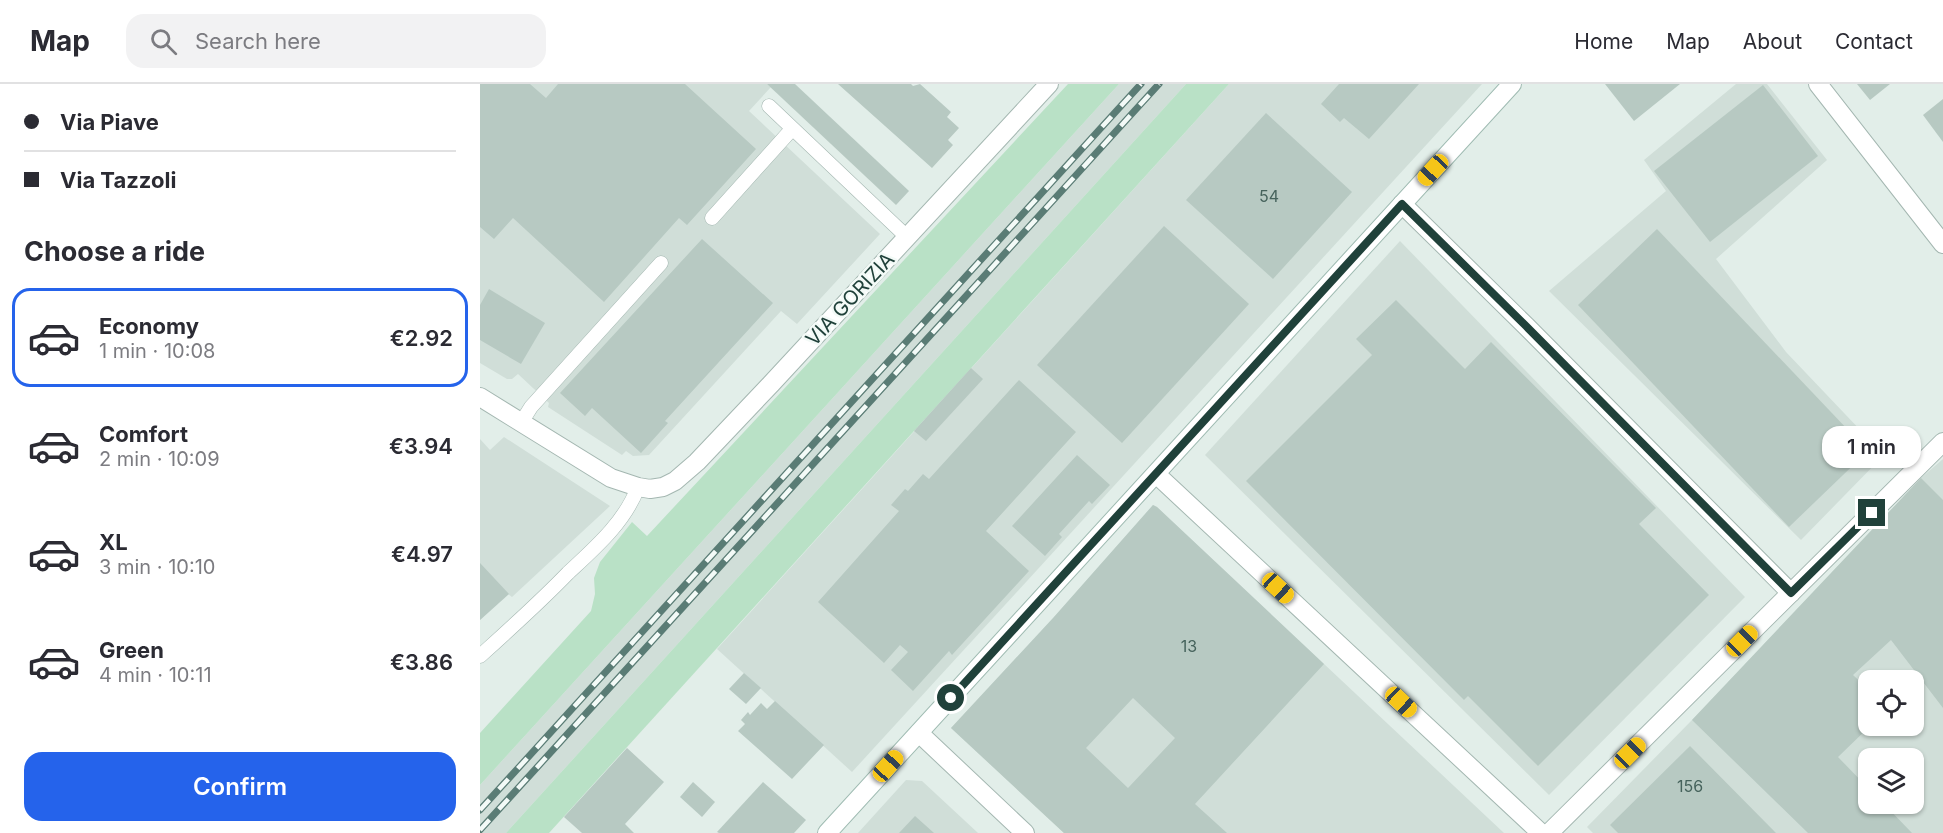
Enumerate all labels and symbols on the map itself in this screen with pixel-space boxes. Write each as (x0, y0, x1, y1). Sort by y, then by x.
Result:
car (1414, 151, 1452, 189)
house number: 54 (1259, 186, 1279, 206)
street label: VIA GORIZIA (801, 247, 899, 351)
callout: 1 min (1822, 426, 1922, 468)
route end (1858, 499, 1885, 526)
car (1259, 569, 1297, 607)
car (1723, 622, 1761, 660)
house number: 13 (1181, 636, 1197, 656)
car (1382, 683, 1420, 721)
route start (937, 684, 964, 711)
car (1611, 734, 1649, 772)
car (869, 747, 907, 785)
house number: 156 (1677, 776, 1703, 796)

